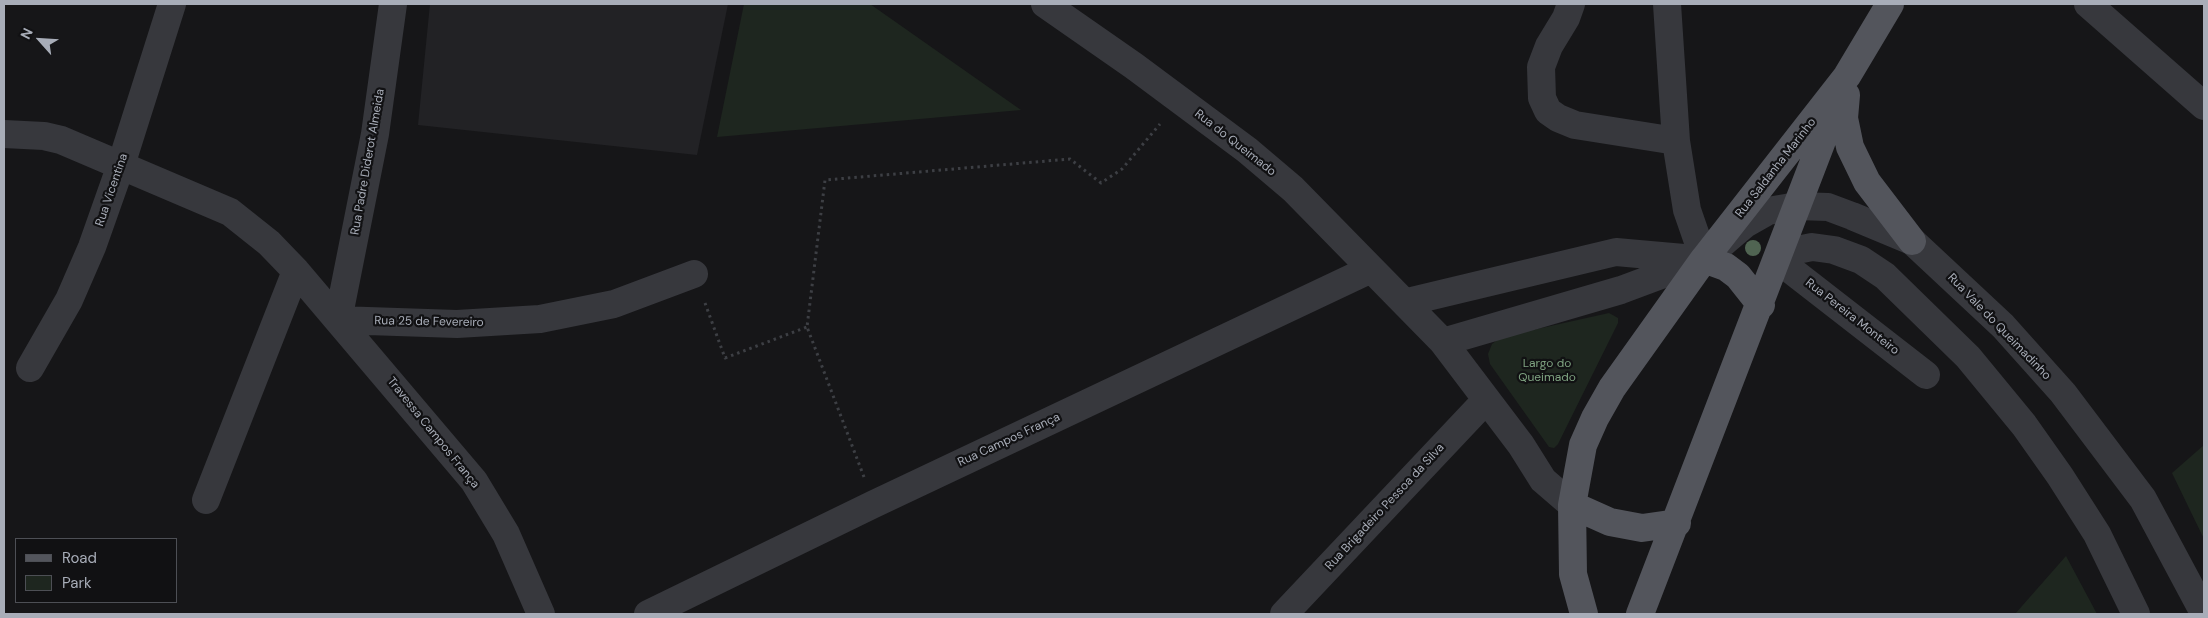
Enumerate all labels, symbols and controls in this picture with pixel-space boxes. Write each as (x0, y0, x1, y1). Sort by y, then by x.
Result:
north arrow (15, 15, 65, 65)
text: N (16, 25, 37, 42)
street label: Rua Padre Diderot Almeida (348, 88, 388, 236)
street label: Rua do Queimado (1191, 107, 1279, 179)
street label: Rua Saldanha Marinho (1733, 115, 1819, 221)
street label: Rua Vicentina (93, 152, 131, 228)
street label: Rua Vale do Queimadinho (1944, 271, 2054, 383)
street label: Rua Pereira Monteiro (1802, 276, 1902, 358)
street label: Rua 25 de Fevereiro (374, 314, 484, 330)
park label: Largo do Queimado (1518, 357, 1576, 385)
street label: Travessa Campos França (384, 375, 482, 491)
street label: Rua Campos França (956, 410, 1062, 470)
street label: Rua Brigadeiro Pessoa da Silva (1322, 441, 1448, 573)
legend (15, 538, 178, 603)
text: Road (62, 548, 97, 568)
text: Park (62, 573, 92, 593)

